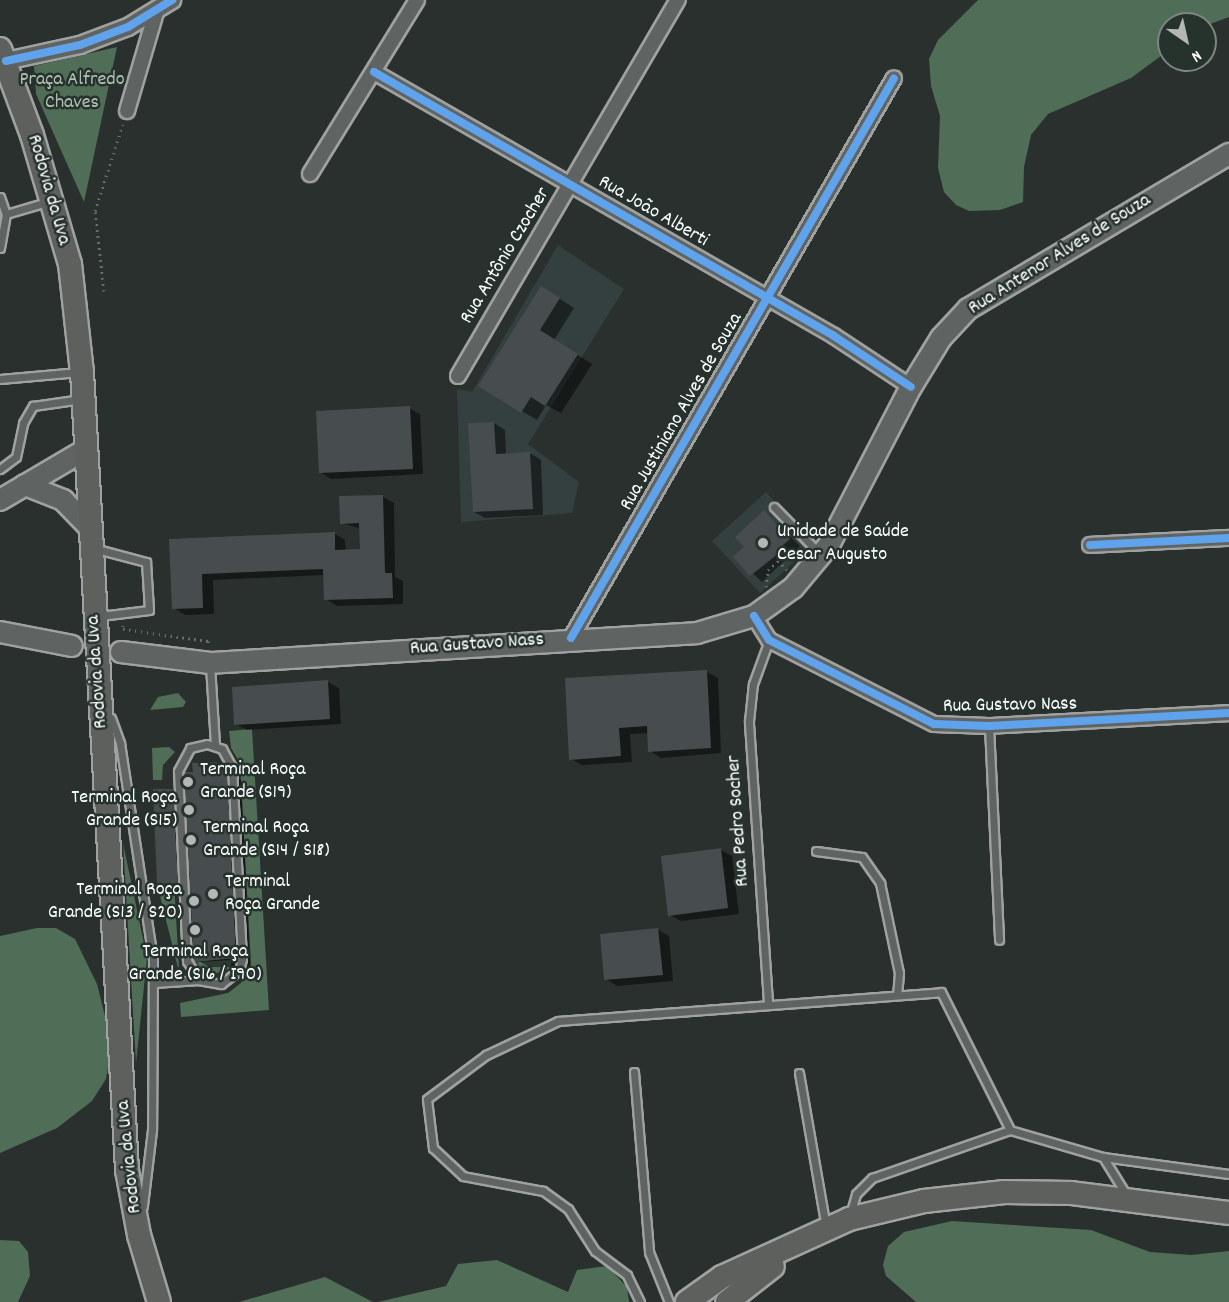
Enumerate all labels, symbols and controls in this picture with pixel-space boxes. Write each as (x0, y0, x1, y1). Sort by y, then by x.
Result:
north arrow (1157, 12, 1217, 72)
text: N (1187, 44, 1206, 67)
park label: Praça Alfredo Chaves (19, 69, 125, 116)
street label: Rodovia da Uva (21, 132, 75, 248)
street label: Rua João Alberti (593, 171, 713, 253)
street label: Rua Antônio Czocher (456, 183, 556, 329)
street label: Rua Antenor Alves de Souza (964, 189, 1156, 321)
street label: Rua Justiniano Alves de Souza (615, 309, 749, 515)
place label: Unidade de Saúde Cesar Augusto (777, 520, 909, 567)
marker: Unidade de Saúde Cesar Augusto (754, 534, 772, 552)
street label: Rodovia da Uva (82, 615, 114, 729)
street label: Rua Gustavo Nass (409, 628, 545, 662)
street label: Rua Gustavo Nass (943, 693, 1077, 719)
street label: Rua Pedro Socher (722, 755, 756, 887)
place label: Terminal Roça Grande (S19) (200, 759, 306, 806)
marker: Terminal Roça Grande (S19) (181, 775, 195, 789)
place label: Terminal Roça Grande (S15) (71, 786, 177, 833)
marker: Terminal Roça Grande (S15) (182, 803, 196, 817)
place label: Terminal Roça Grande (S14 / S18) (203, 816, 329, 863)
marker: Terminal Roça Grande (S14 / S18) (184, 833, 198, 847)
place label: Terminal Roça Grande (225, 870, 320, 917)
place label: Terminal Roça Grande (S13 / S20) (48, 878, 182, 925)
marker: Terminal Roça Grande (206, 887, 220, 901)
marker: Terminal Roça Grande (S13 / S20) (187, 894, 201, 908)
marker: Terminal Roça Grande (S16 / I90) (188, 923, 202, 937)
place label: Terminal Roça Grande (S16 / I90) (128, 940, 262, 987)
street label: Rodovia da Uva (112, 1099, 148, 1215)

